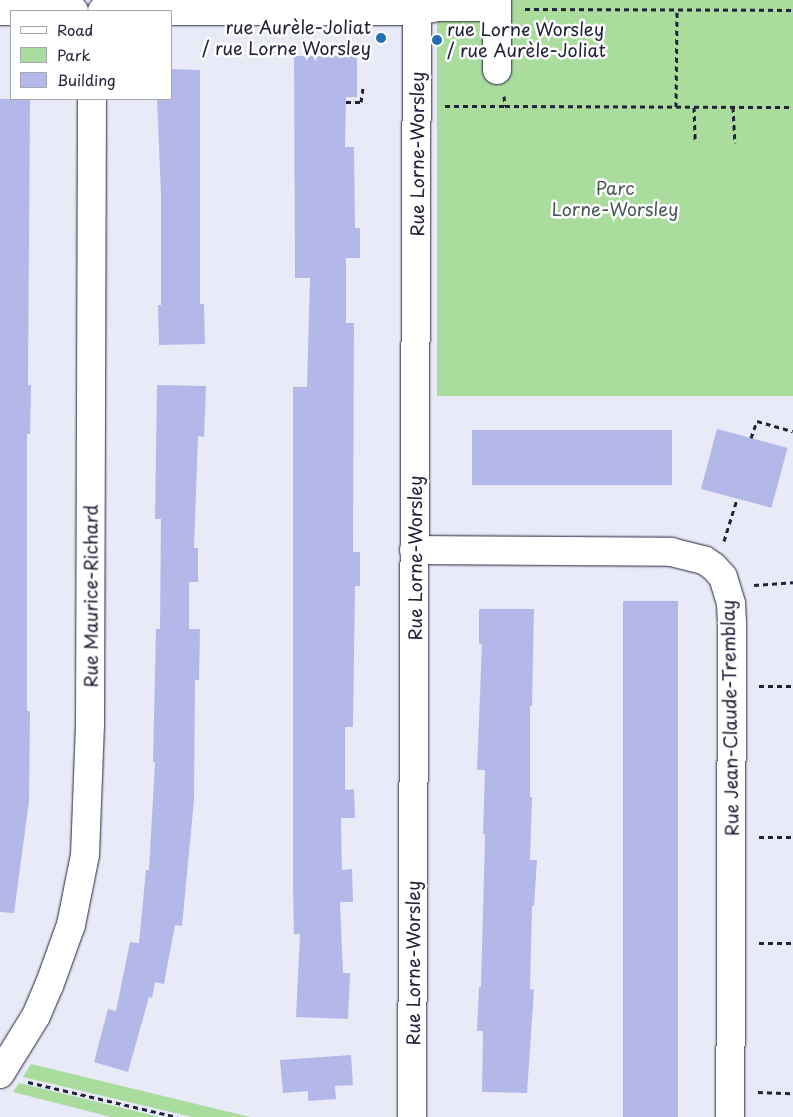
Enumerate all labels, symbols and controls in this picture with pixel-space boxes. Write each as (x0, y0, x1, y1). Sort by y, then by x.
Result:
legend (10, 10, 172, 100)
place label: rue Aurèle-Joliat / rue Lorne Worsley (199, 17, 371, 59)
text: Road (57, 18, 93, 41)
place label: rue Lorne Worsley / rue Aurèle-Joliat (447, 19, 607, 62)
marker: rue Aurèle-Joliat / rue Lorne Worsley (375, 32, 387, 44)
marker: rue Lorne Worsley / rue Aurèle-Joliat (431, 34, 443, 46)
text: Park (57, 43, 91, 66)
text: Building (57, 68, 116, 91)
street label: Rue Lorne-Worsley (406, 71, 428, 237)
park label: Parc Lorne-Worsley (551, 178, 679, 220)
street label: Rue Lorne-Worsley (404, 475, 426, 641)
street label: Rue Maurice-Richard (80, 504, 102, 688)
street label: Rue Jean-Claude-Tremblay (717, 599, 743, 837)
street label: Rue Lorne-Worsley (402, 880, 424, 1046)

